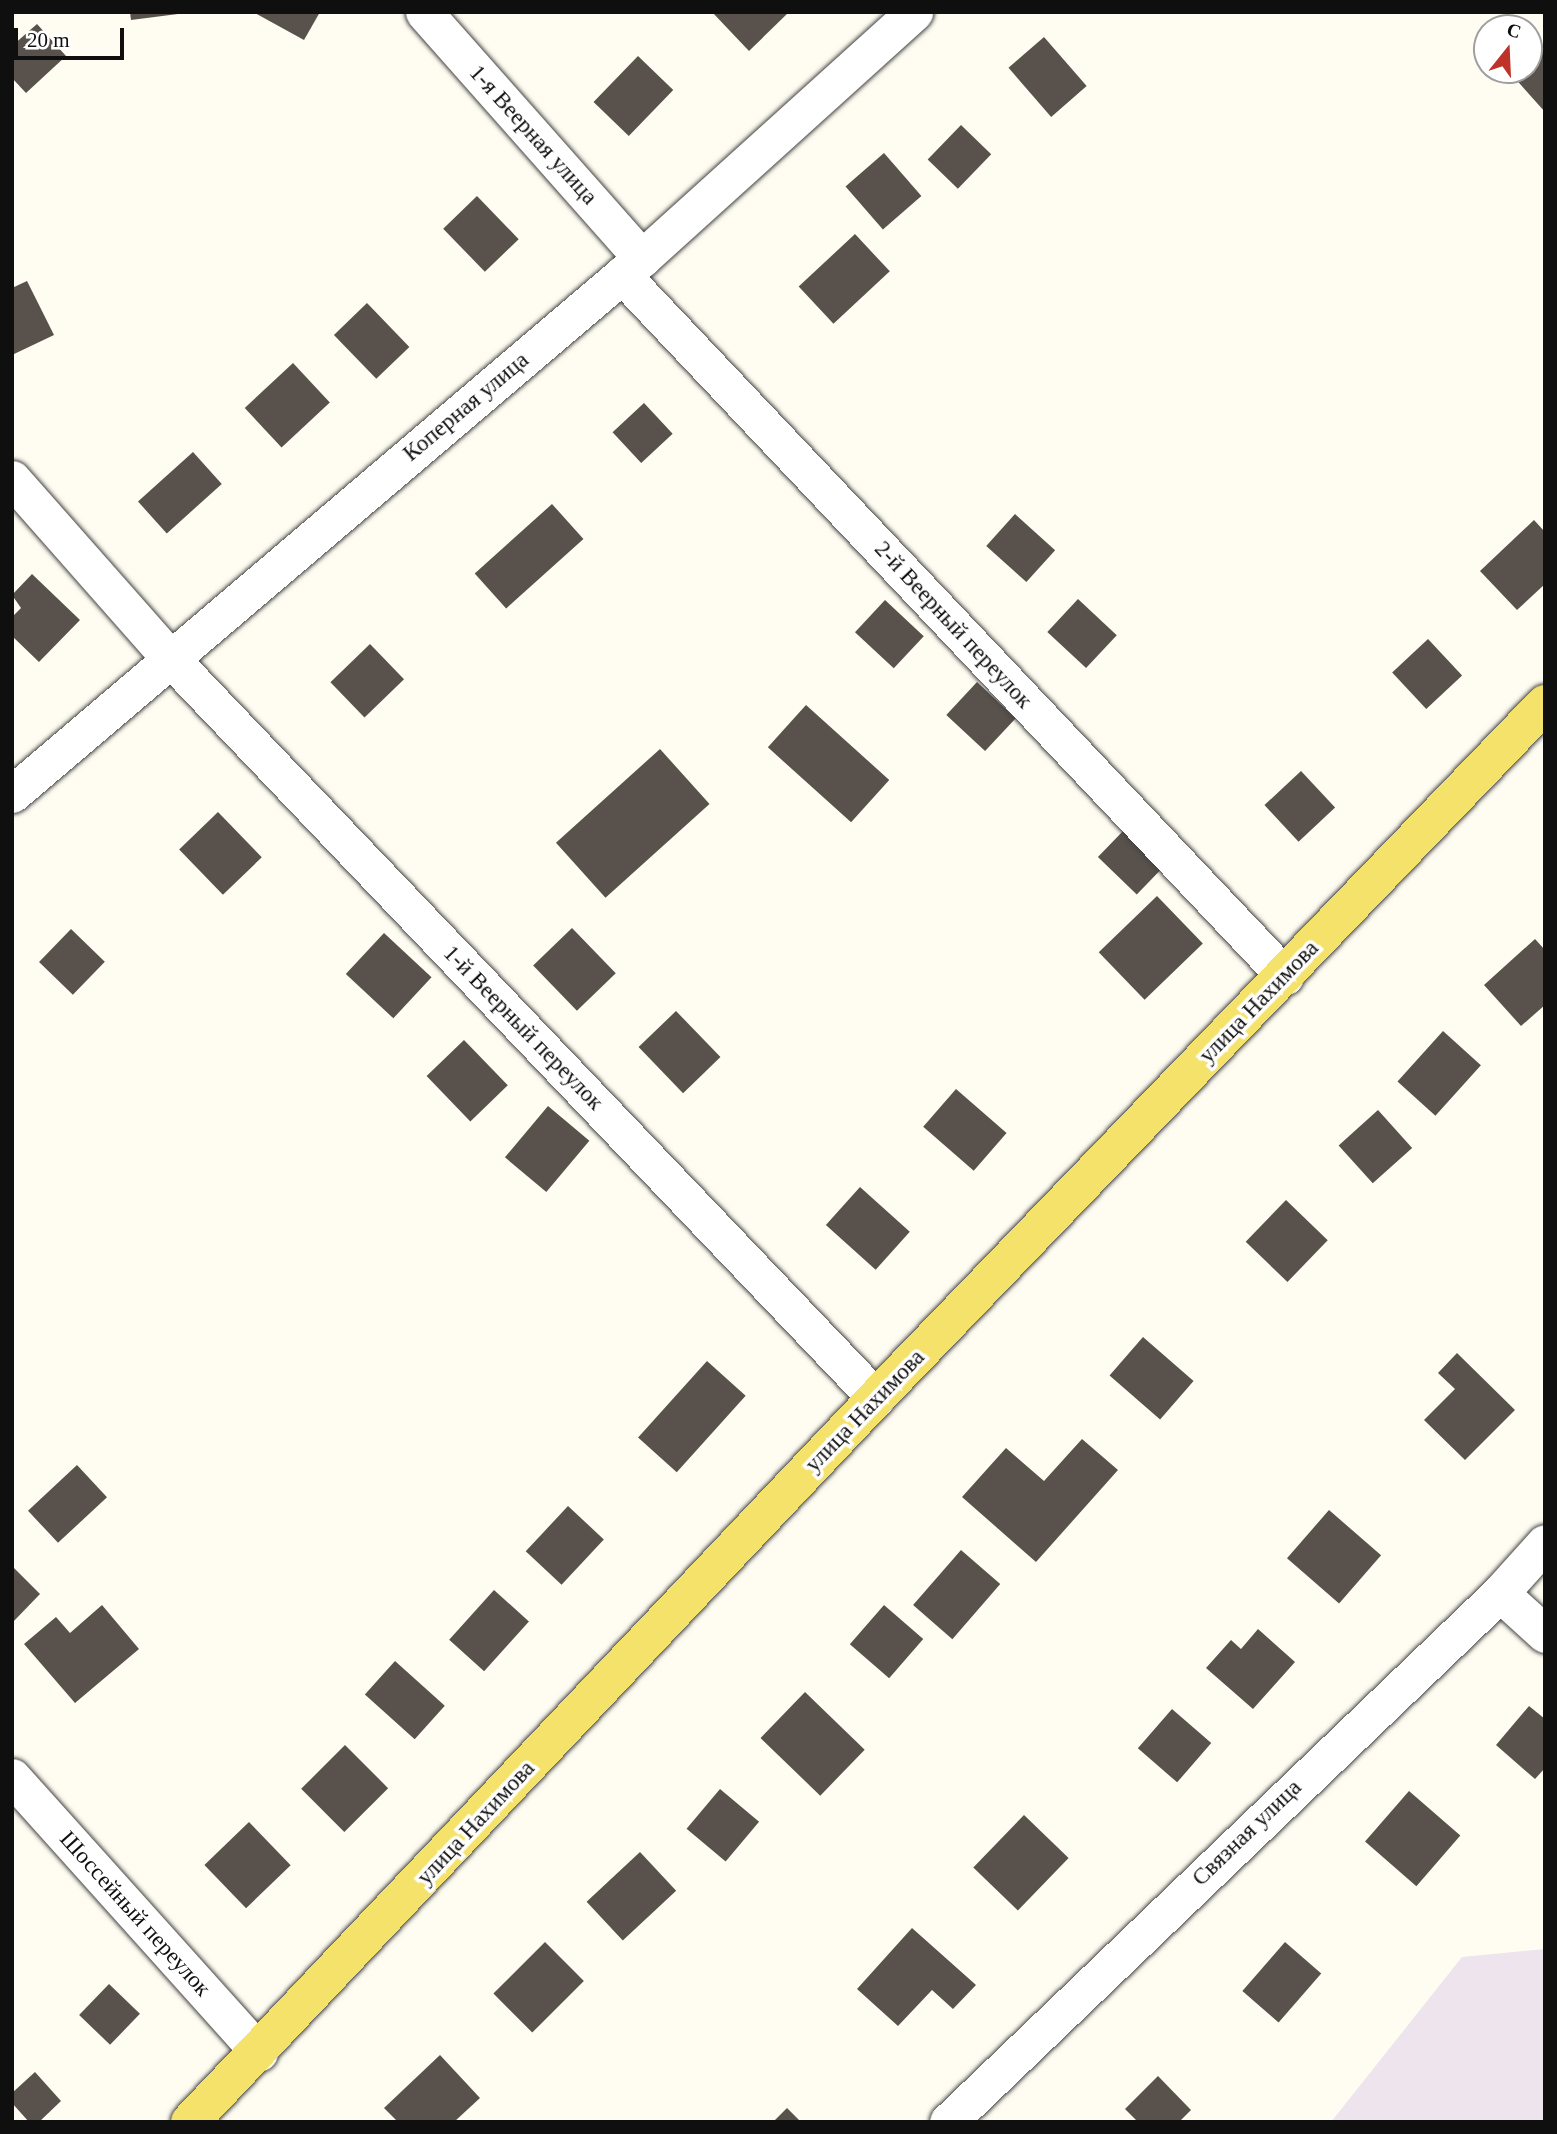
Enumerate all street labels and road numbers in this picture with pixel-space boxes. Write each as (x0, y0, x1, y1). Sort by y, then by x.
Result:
street label: 1-я Веерная улица (463, 59, 603, 211)
street label: Коперная улица (398, 346, 534, 468)
street label: 2-й Веерный переулок (868, 536, 1038, 714)
street label: улица Нахимова (1194, 935, 1324, 1069)
street label: 1-й Веерный переулок (437, 940, 609, 1116)
street label: улица Нахимова (800, 1344, 930, 1478)
street label: улица Нахимова (411, 1755, 541, 1891)
street label: Связная улица (1187, 1774, 1307, 1892)
street label: Шоссейный переулок (54, 1826, 216, 2002)

